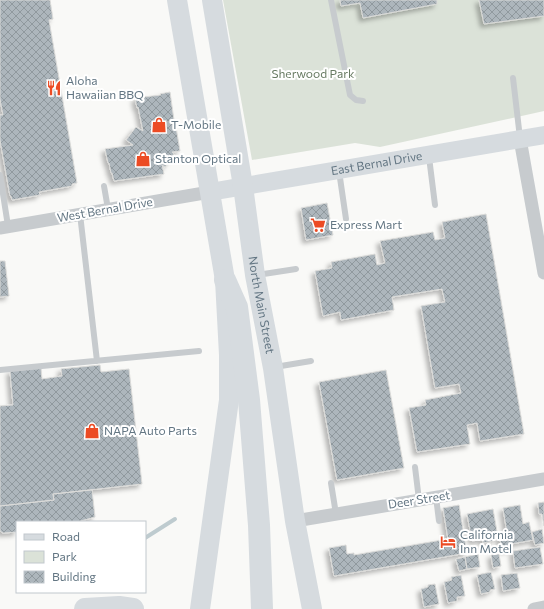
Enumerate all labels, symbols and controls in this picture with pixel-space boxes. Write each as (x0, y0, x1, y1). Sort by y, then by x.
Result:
park label: Sherwood Park (271, 66, 355, 80)
place label: Aloha Hawaiian BBQ (66, 73, 144, 101)
restaurant icon: Aloha Hawaiian BBQ (45, 79, 63, 97)
shop icon: T-Mobile (150, 116, 168, 134)
place label: T-Mobile (171, 117, 221, 131)
street label: East Bernal Drive (330, 148, 423, 177)
shop icon: Stanton Optical (134, 150, 152, 168)
place label: Stanton Optical (155, 151, 241, 165)
street label: West Bernal Drive (56, 194, 154, 224)
supermarket icon: Express Mart (309, 216, 327, 234)
place label: Express Mart (330, 217, 402, 231)
street label: North Main Street (247, 255, 278, 355)
shop icon: NAPA Auto Parts (83, 422, 101, 440)
place label: NAPA Auto Parts (104, 423, 197, 437)
street label: Deer Street (387, 487, 451, 511)
legend (16, 521, 146, 593)
place label: California Inn Motel (460, 527, 513, 555)
text: Road (52, 529, 80, 543)
hotel icon: California Inn Motel (439, 533, 457, 551)
text: Park (52, 549, 78, 563)
text: Building (52, 569, 96, 583)

